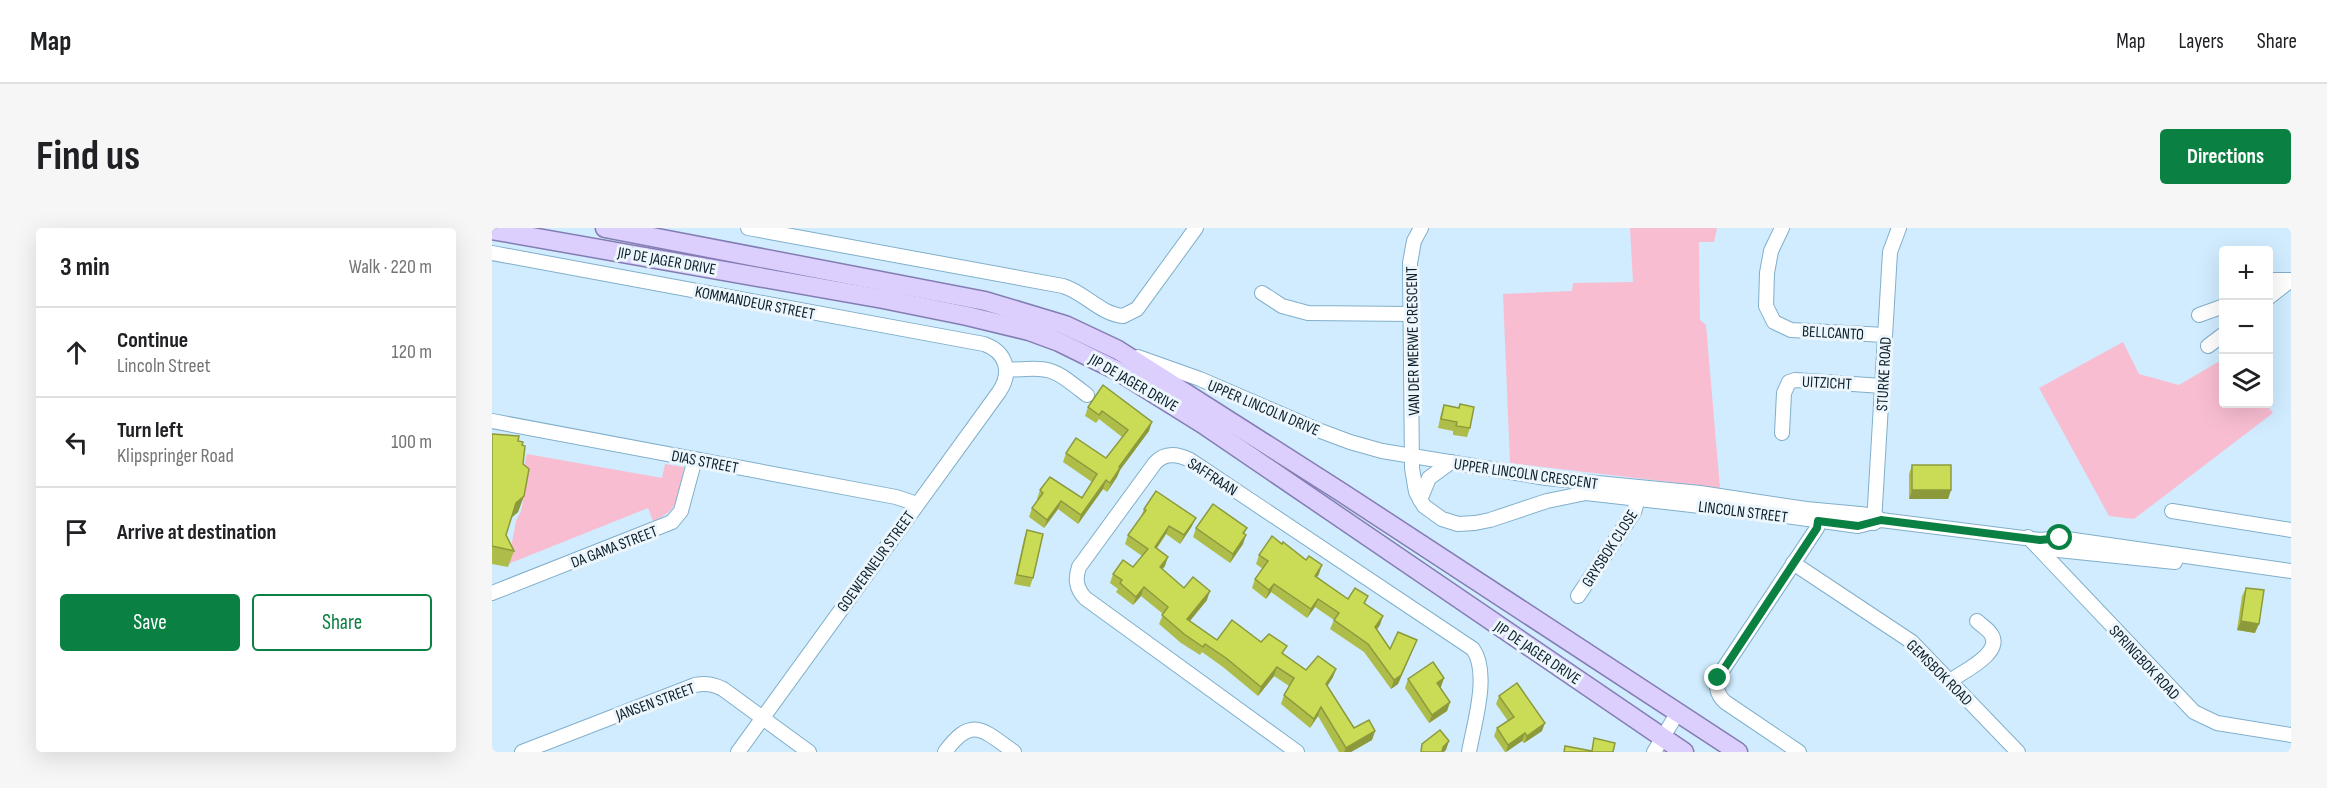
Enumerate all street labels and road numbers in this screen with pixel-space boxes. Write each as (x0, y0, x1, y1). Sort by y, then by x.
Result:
street label: JIP DE JAGER DRIVE (615, 243, 717, 279)
street label: VAN DER MERWE CRESCENT (1403, 266, 1424, 416)
street label: KOMMANDEUR STREET (693, 283, 817, 324)
street label: BELLCANTO (1801, 322, 1865, 345)
street label: STURKE ROAD (1873, 336, 1896, 412)
street label: JIP DE JAGER DRIVE (1084, 350, 1181, 416)
street label: UITZICHT (1802, 373, 1853, 394)
street label: UPPER LINCOLN DRIVE (1205, 376, 1322, 441)
street label: DIAS STREET (670, 447, 740, 478)
street label: SAFFRAAN (1184, 454, 1241, 500)
street label: UPPER LINCOLN CRESCENT (1453, 455, 1599, 494)
street label: LINCOLN STREET (1697, 498, 1789, 527)
street label: GOEWERNEUR STREET (833, 507, 919, 616)
street label: GRYSBOK CLOSE (1578, 507, 1642, 591)
street label: DA GAMA STREET (569, 522, 661, 573)
street label: JIP DE JAGER DRIVE (1490, 617, 1584, 689)
street label: SPRINGBOK ROAD (2105, 622, 2183, 704)
street label: GEMSBOK ROAD (1902, 636, 1976, 710)
street label: JANSEN STREET (612, 679, 698, 726)

